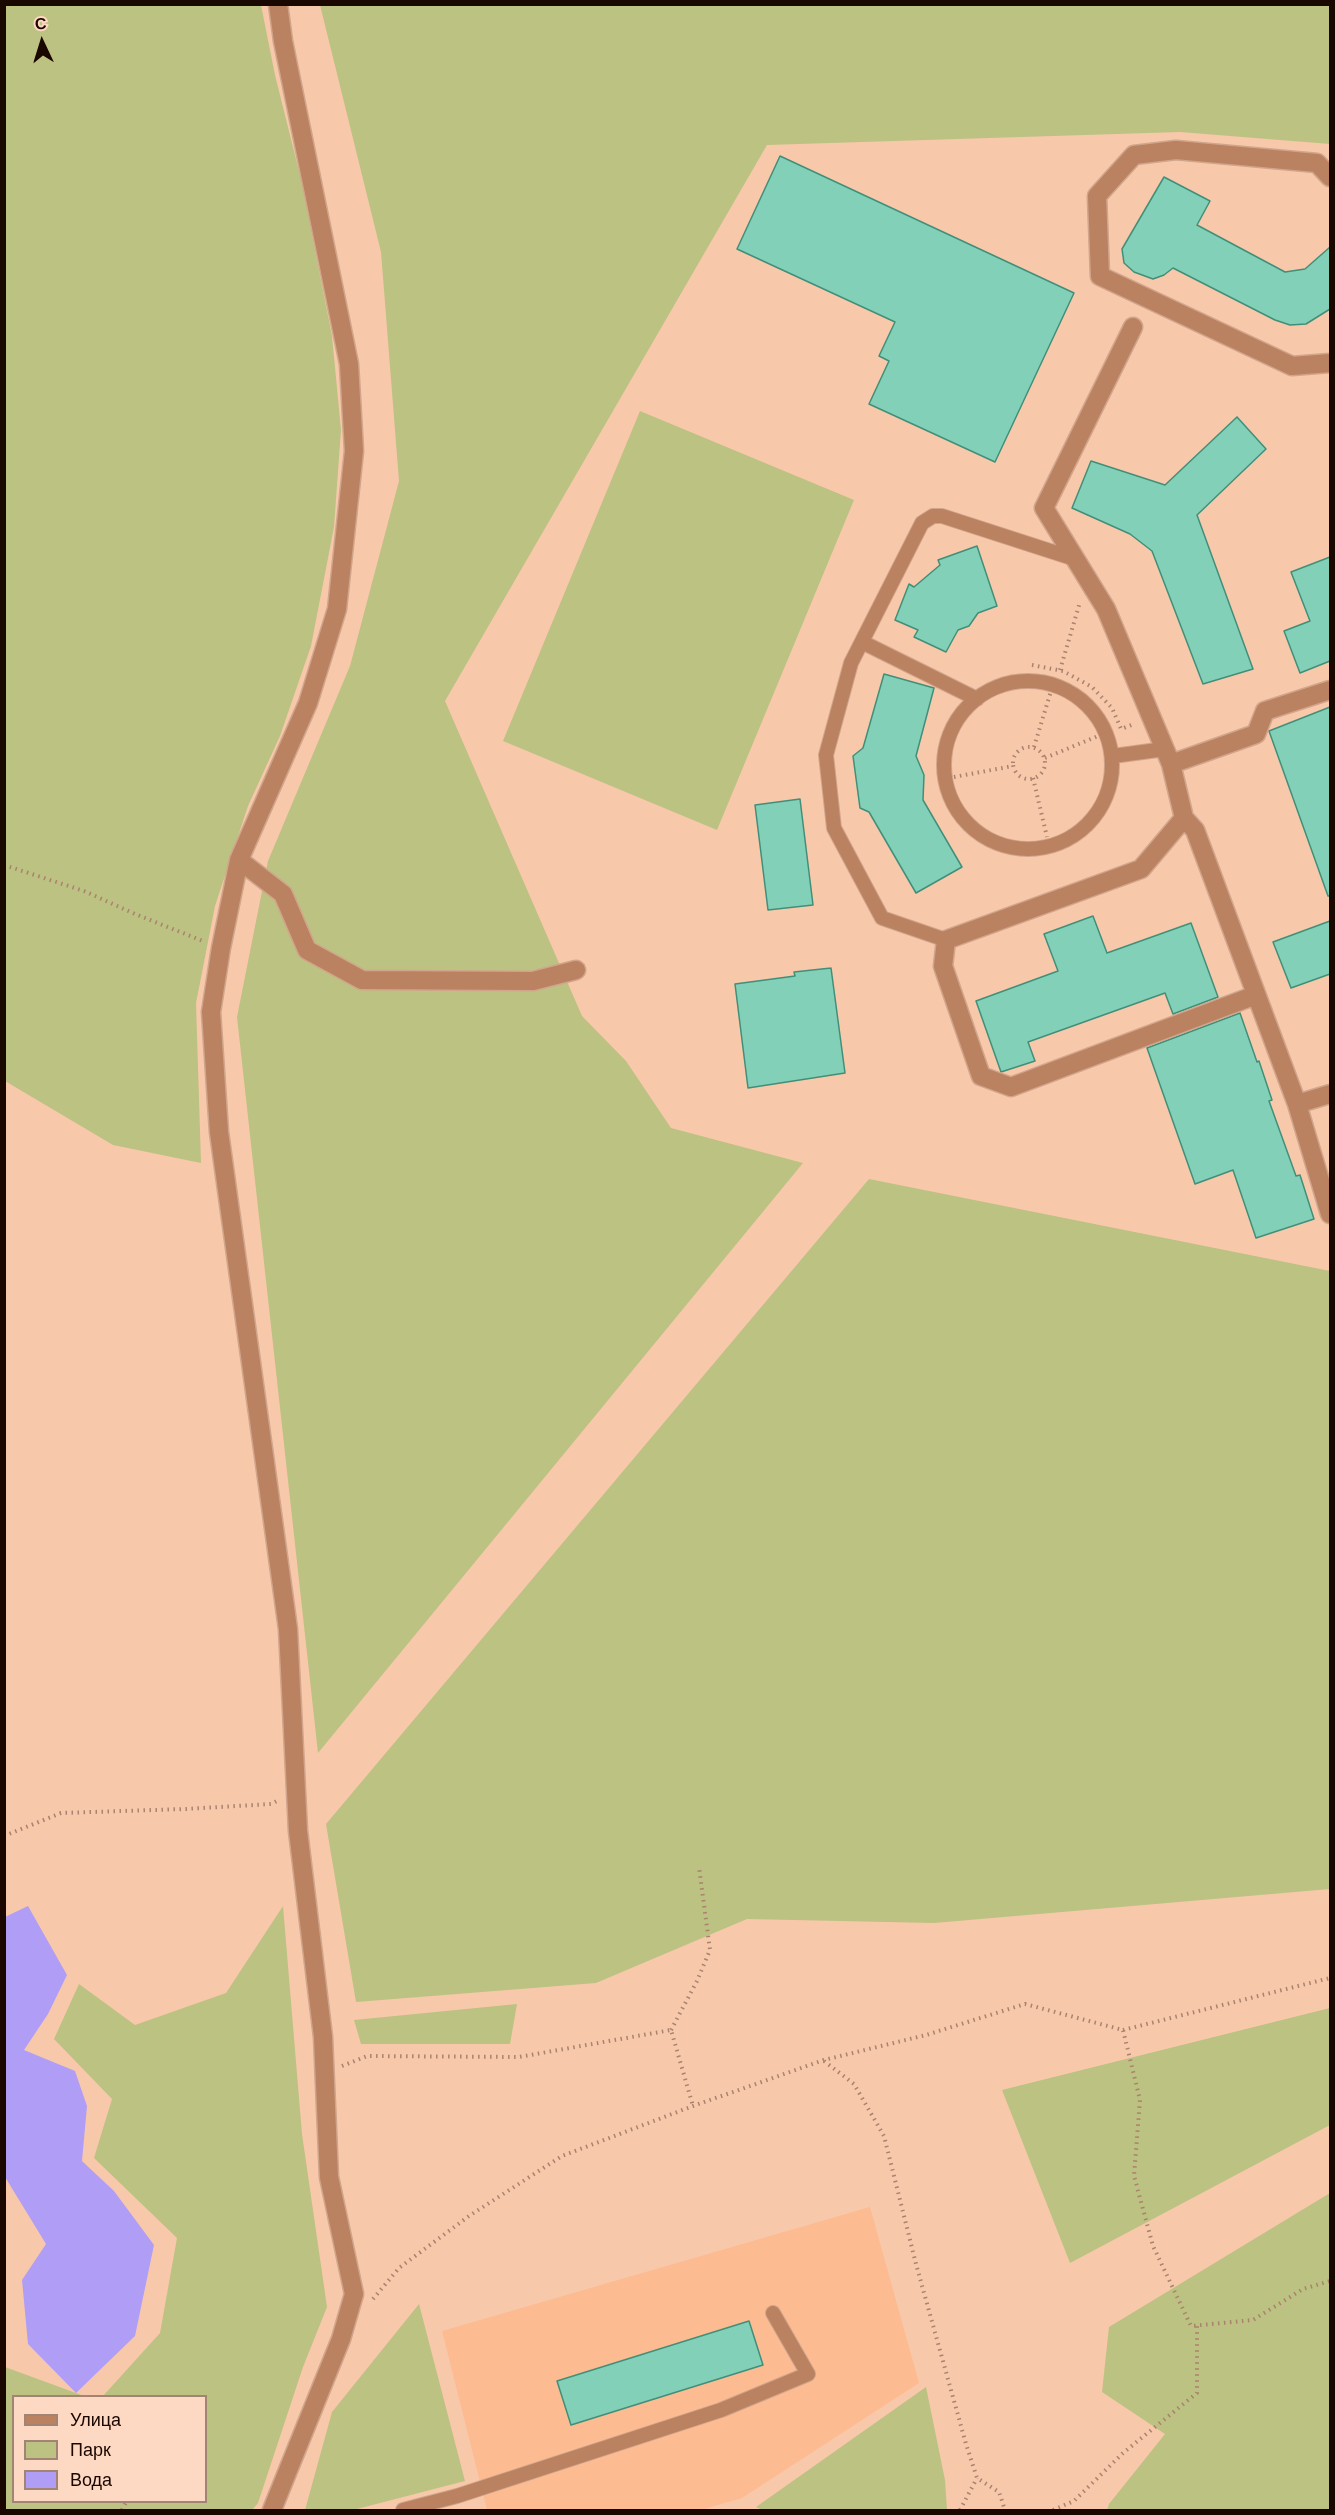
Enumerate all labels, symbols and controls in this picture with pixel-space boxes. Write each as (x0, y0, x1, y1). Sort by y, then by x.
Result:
north arrow (12, 12, 72, 72)
text: С (34, 14, 47, 33)
legend (12, 2395, 207, 2503)
text: Улица (70, 2409, 121, 2430)
text: Парк (70, 2439, 111, 2460)
text: Вода (70, 2469, 112, 2490)

